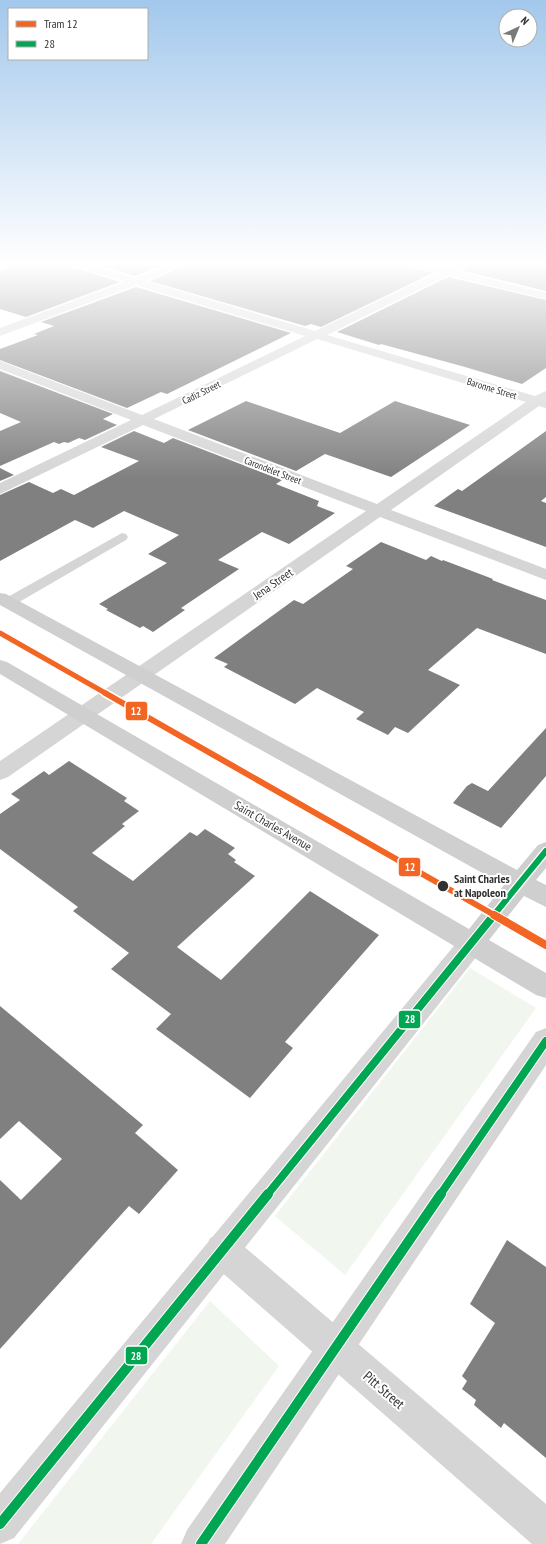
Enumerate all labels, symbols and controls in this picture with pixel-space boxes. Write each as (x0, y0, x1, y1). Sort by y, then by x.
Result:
legend (8, 8, 148, 60)
north arrow (498, 8, 538, 48)
text: N (518, 14, 532, 28)
text: Tram 12 (44, 16, 78, 31)
text: 28 (44, 36, 55, 51)
street label: Baronne Street (465, 375, 519, 402)
street label: Cadiz Street (180, 377, 223, 407)
street label: Carondelet Street (242, 454, 304, 487)
street label: Jena Street (249, 564, 296, 603)
line badge: 12 (125, 701, 148, 721)
text: 12 (131, 704, 141, 718)
street label: Saint Charles Avenue (232, 797, 315, 854)
line badge: 12 (398, 857, 421, 877)
text: 12 (405, 860, 415, 874)
place label: Saint Charles at Napoleon (454, 871, 510, 900)
marker: Saint Charles at Napoleon (436, 879, 450, 893)
line badge: 28 (398, 1010, 421, 1029)
text: 28 (405, 1012, 415, 1026)
line badge: 28 (125, 1346, 148, 1365)
text: 28 (131, 1349, 141, 1363)
street label: Pitt Street (360, 1367, 409, 1413)

